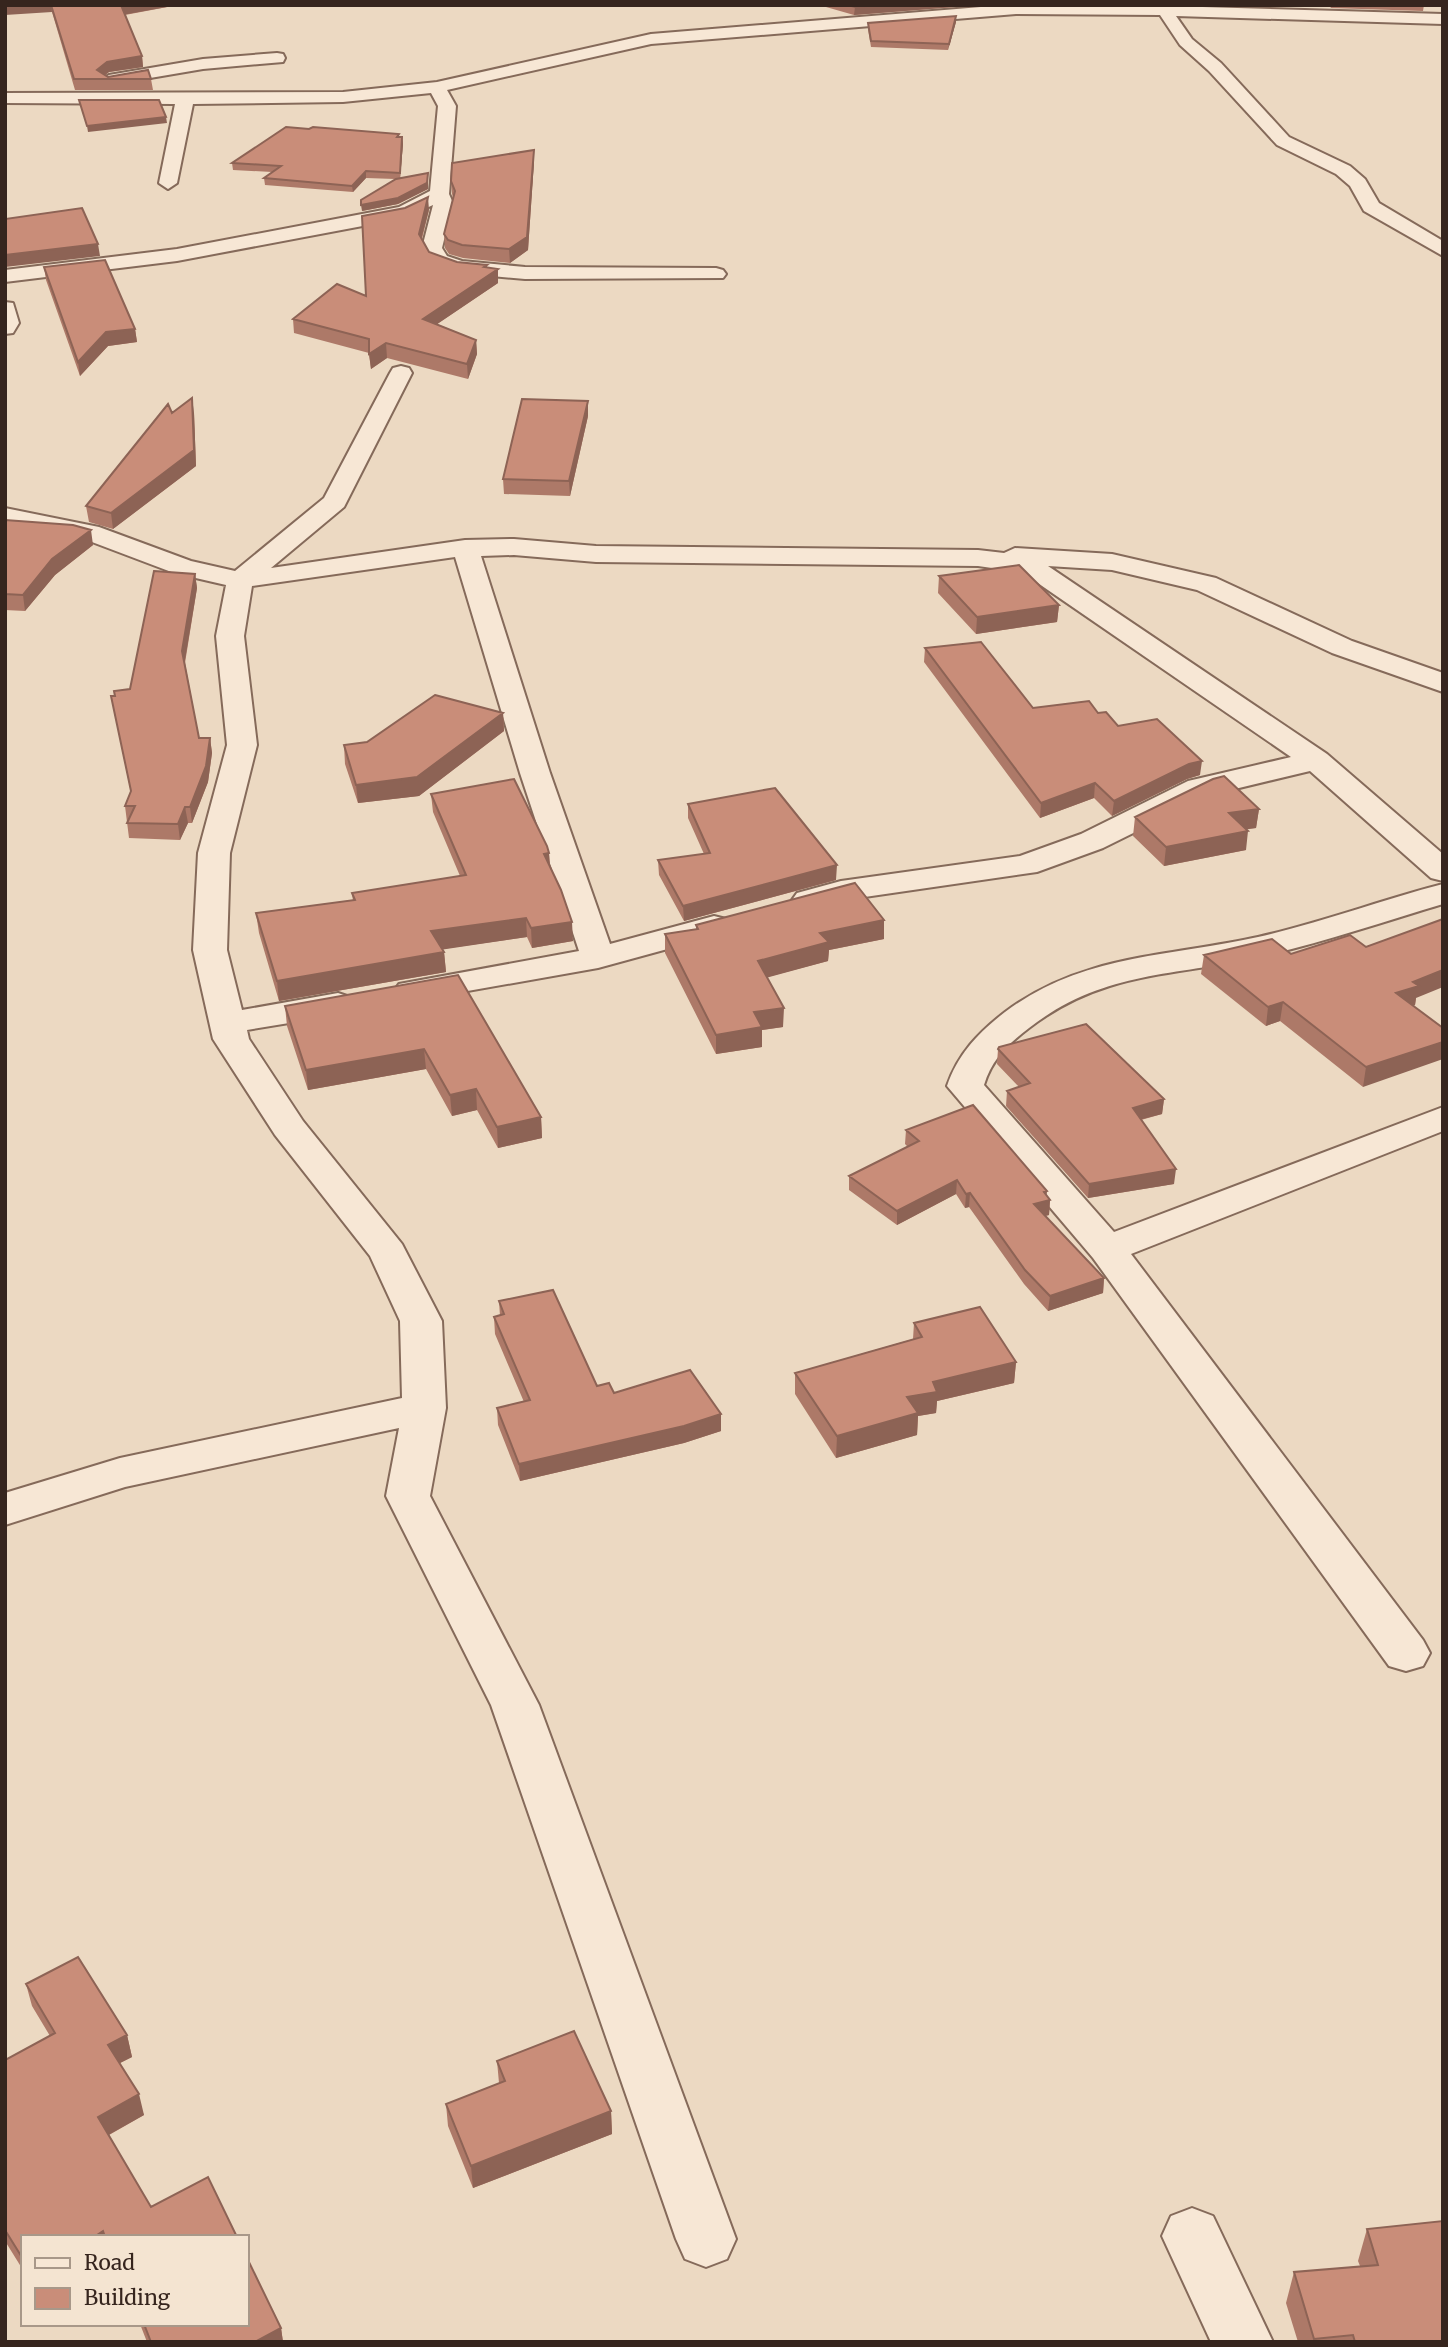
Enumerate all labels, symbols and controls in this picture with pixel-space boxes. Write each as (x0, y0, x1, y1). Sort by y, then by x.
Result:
legend (21, 2235, 248, 2326)
text: Road (84, 2249, 135, 2276)
text: Building (84, 2284, 171, 2311)

